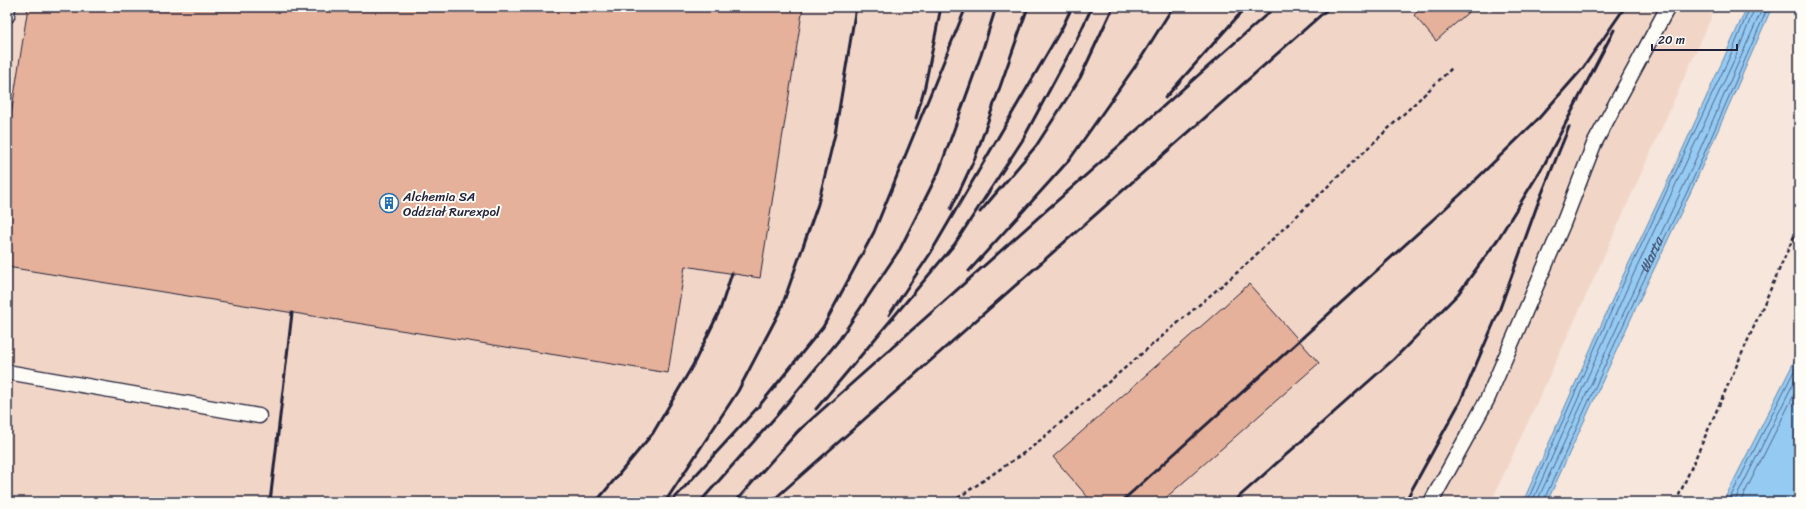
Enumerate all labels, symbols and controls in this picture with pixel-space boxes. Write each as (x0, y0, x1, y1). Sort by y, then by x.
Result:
scale bar (1652, 26, 1737, 52)
text: 20 m (1658, 29, 1685, 51)
place label: Alchemia SA Oddział Rurexpol (402, 185, 500, 223)
building icon: Alchemia SA Oddział Rurexpol (378, 192, 400, 214)
water label: Warta (1632, 231, 1671, 277)

